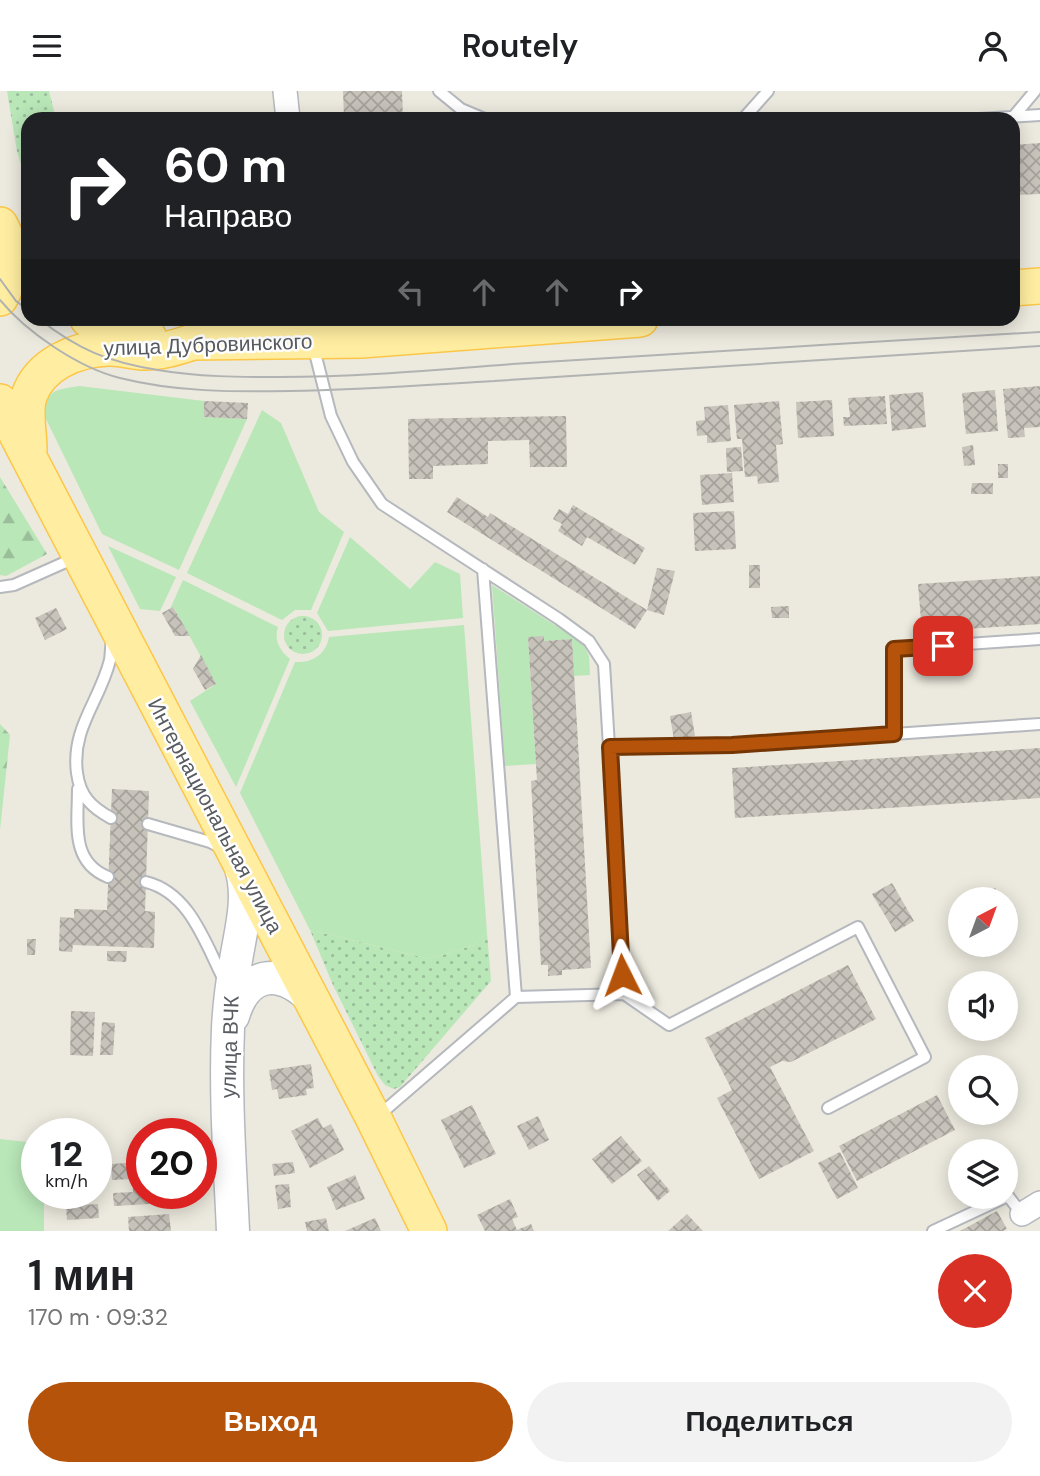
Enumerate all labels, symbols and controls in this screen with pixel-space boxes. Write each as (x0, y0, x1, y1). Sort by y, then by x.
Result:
text: Routely (462, 25, 578, 67)
icon: menu (28, 27, 66, 65)
icon: person (974, 27, 1012, 65)
text: 60 m (164, 133, 287, 197)
icon: right (49, 140, 140, 231)
text: Направо (164, 195, 292, 237)
icon: left (392, 273, 430, 311)
icon: ahead (465, 273, 503, 311)
icon: ahead (538, 273, 576, 311)
icon: right (611, 273, 649, 311)
street label: улица Дубровинского (103, 327, 313, 363)
pin (913, 616, 973, 676)
icon: arrive (924, 627, 962, 665)
street label: Интернациональная улица (141, 693, 289, 939)
north arrow (948, 887, 1018, 957)
map controls (948, 887, 1018, 1209)
position arrow (585, 938, 659, 1012)
button: sound (948, 971, 1018, 1041)
street label: улица ВЧК (214, 994, 246, 1099)
button: search (948, 1055, 1018, 1125)
speed limit sign: 20 (126, 1118, 217, 1209)
text: 12 (50, 1131, 83, 1177)
button: layers (948, 1139, 1018, 1209)
text: km/h (45, 1169, 88, 1193)
text: 1 мин (28, 1248, 135, 1303)
button: close (938, 1254, 1012, 1328)
text: 170 m · 09:32 (28, 1302, 168, 1332)
button: Выход (28, 1382, 513, 1462)
button: Поделиться (527, 1382, 1012, 1462)

